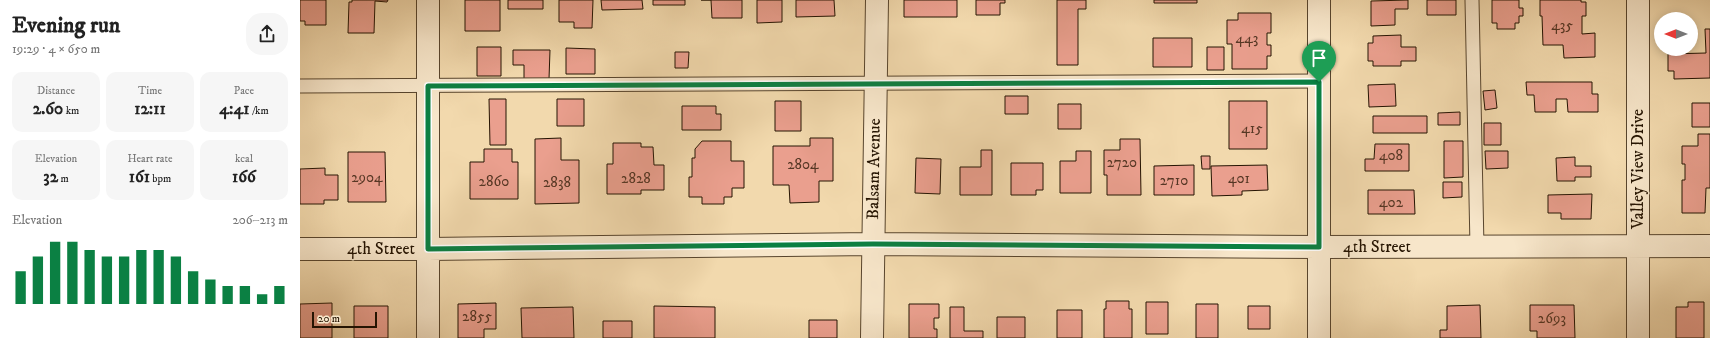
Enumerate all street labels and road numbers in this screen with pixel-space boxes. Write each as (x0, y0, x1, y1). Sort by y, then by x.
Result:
street label: Valley View Drive (1627, 109, 1649, 230)
street label: Balsam Avenue (862, 118, 886, 220)
street label: 4th Street (1343, 236, 1412, 258)
street label: 4th Street (347, 238, 416, 260)

